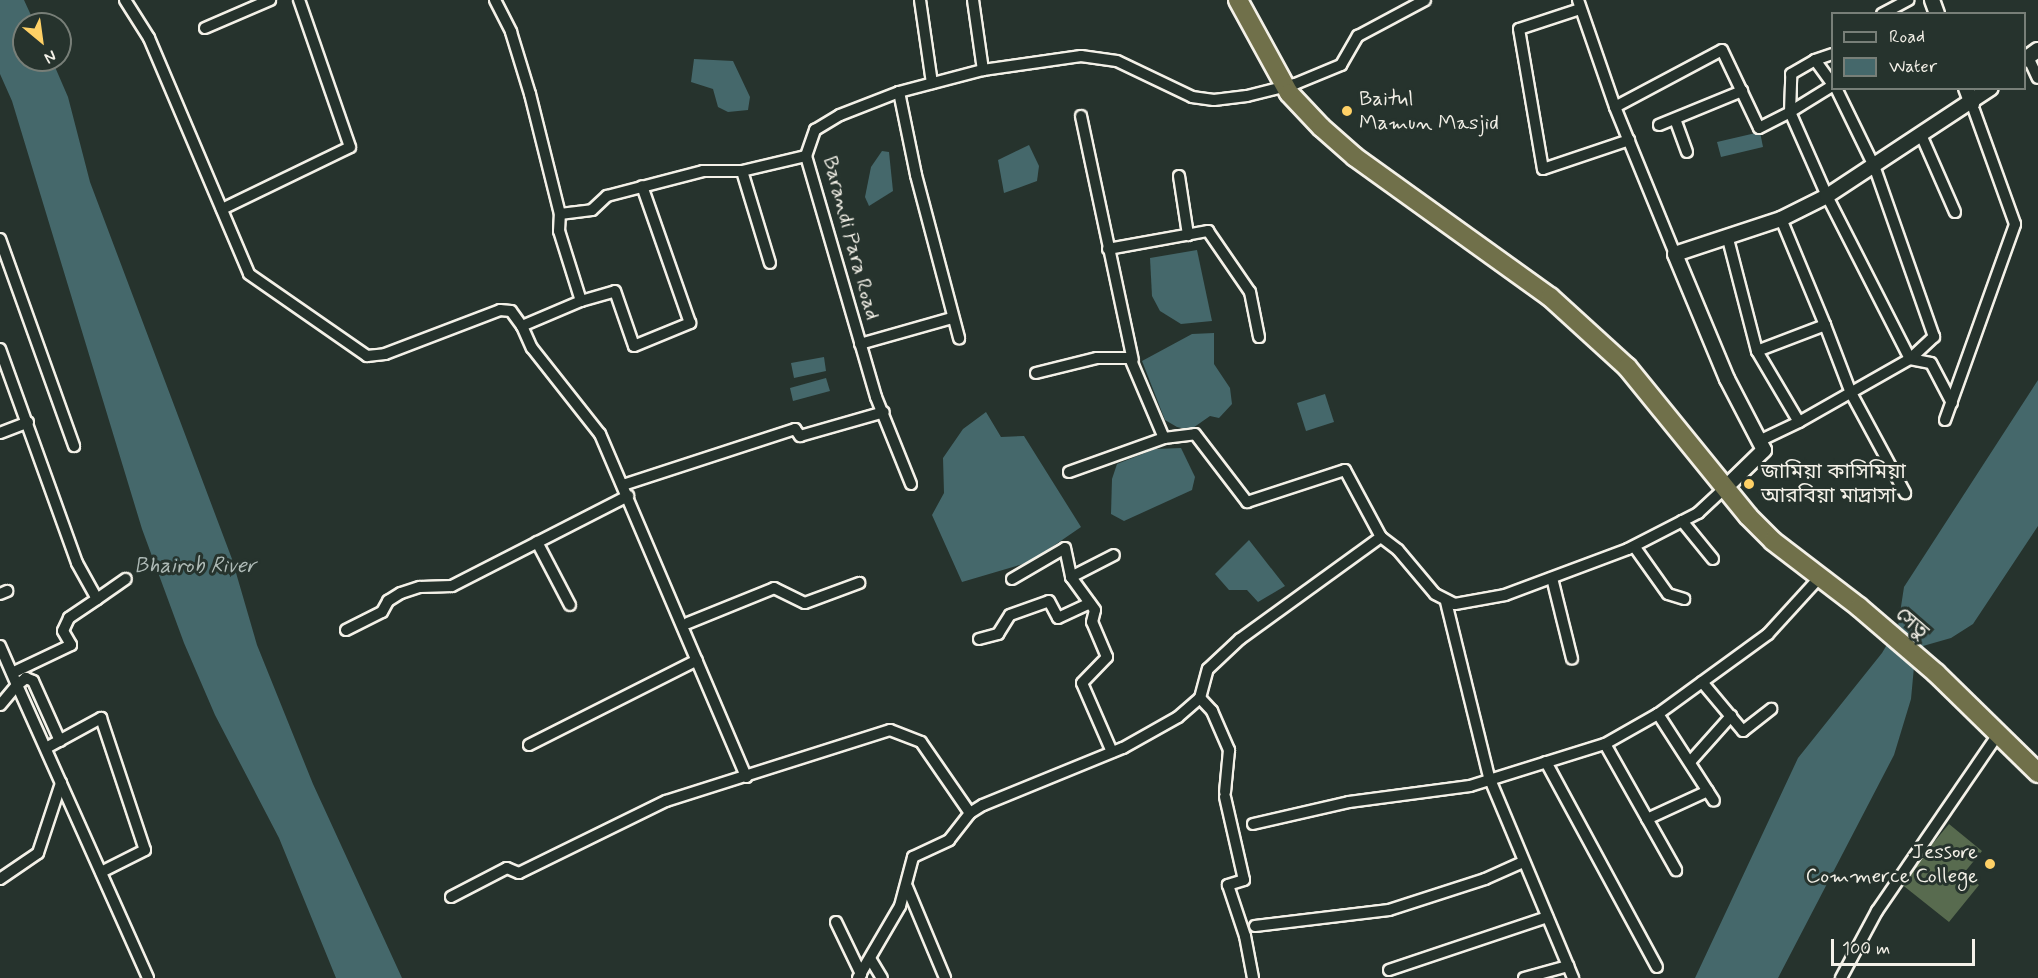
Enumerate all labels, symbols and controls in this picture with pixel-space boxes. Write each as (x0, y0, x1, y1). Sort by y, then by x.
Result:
north arrow (12, 12, 72, 72)
legend (1831, 12, 2026, 90)
text: Road (1889, 25, 1925, 49)
text: N (40, 45, 60, 68)
text: Water (1889, 55, 1937, 79)
place label: Baitul Mamun Masjid (1359, 86, 1497, 136)
marker: Baitul Mamun Masjid (1340, 104, 1354, 118)
street label: Barandi Para Road (817, 154, 885, 322)
place label: জামিয়া কাসিমিয়া আরবিয়া মাদ্রাসা (1761, 459, 1906, 509)
marker: জামিয়া কাসিমিয়া আরবিয়া মাদ্রাসা (1742, 477, 1756, 491)
water label: Bhairob River (133, 554, 257, 580)
street label: সেতু (1890, 602, 1934, 644)
place label: Jessore Commerce College (1806, 839, 1978, 889)
marker: Jessore Commerce College (1983, 857, 1997, 871)
scale bar (1834, 927, 1978, 965)
text: 100 m (1842, 937, 1890, 961)

